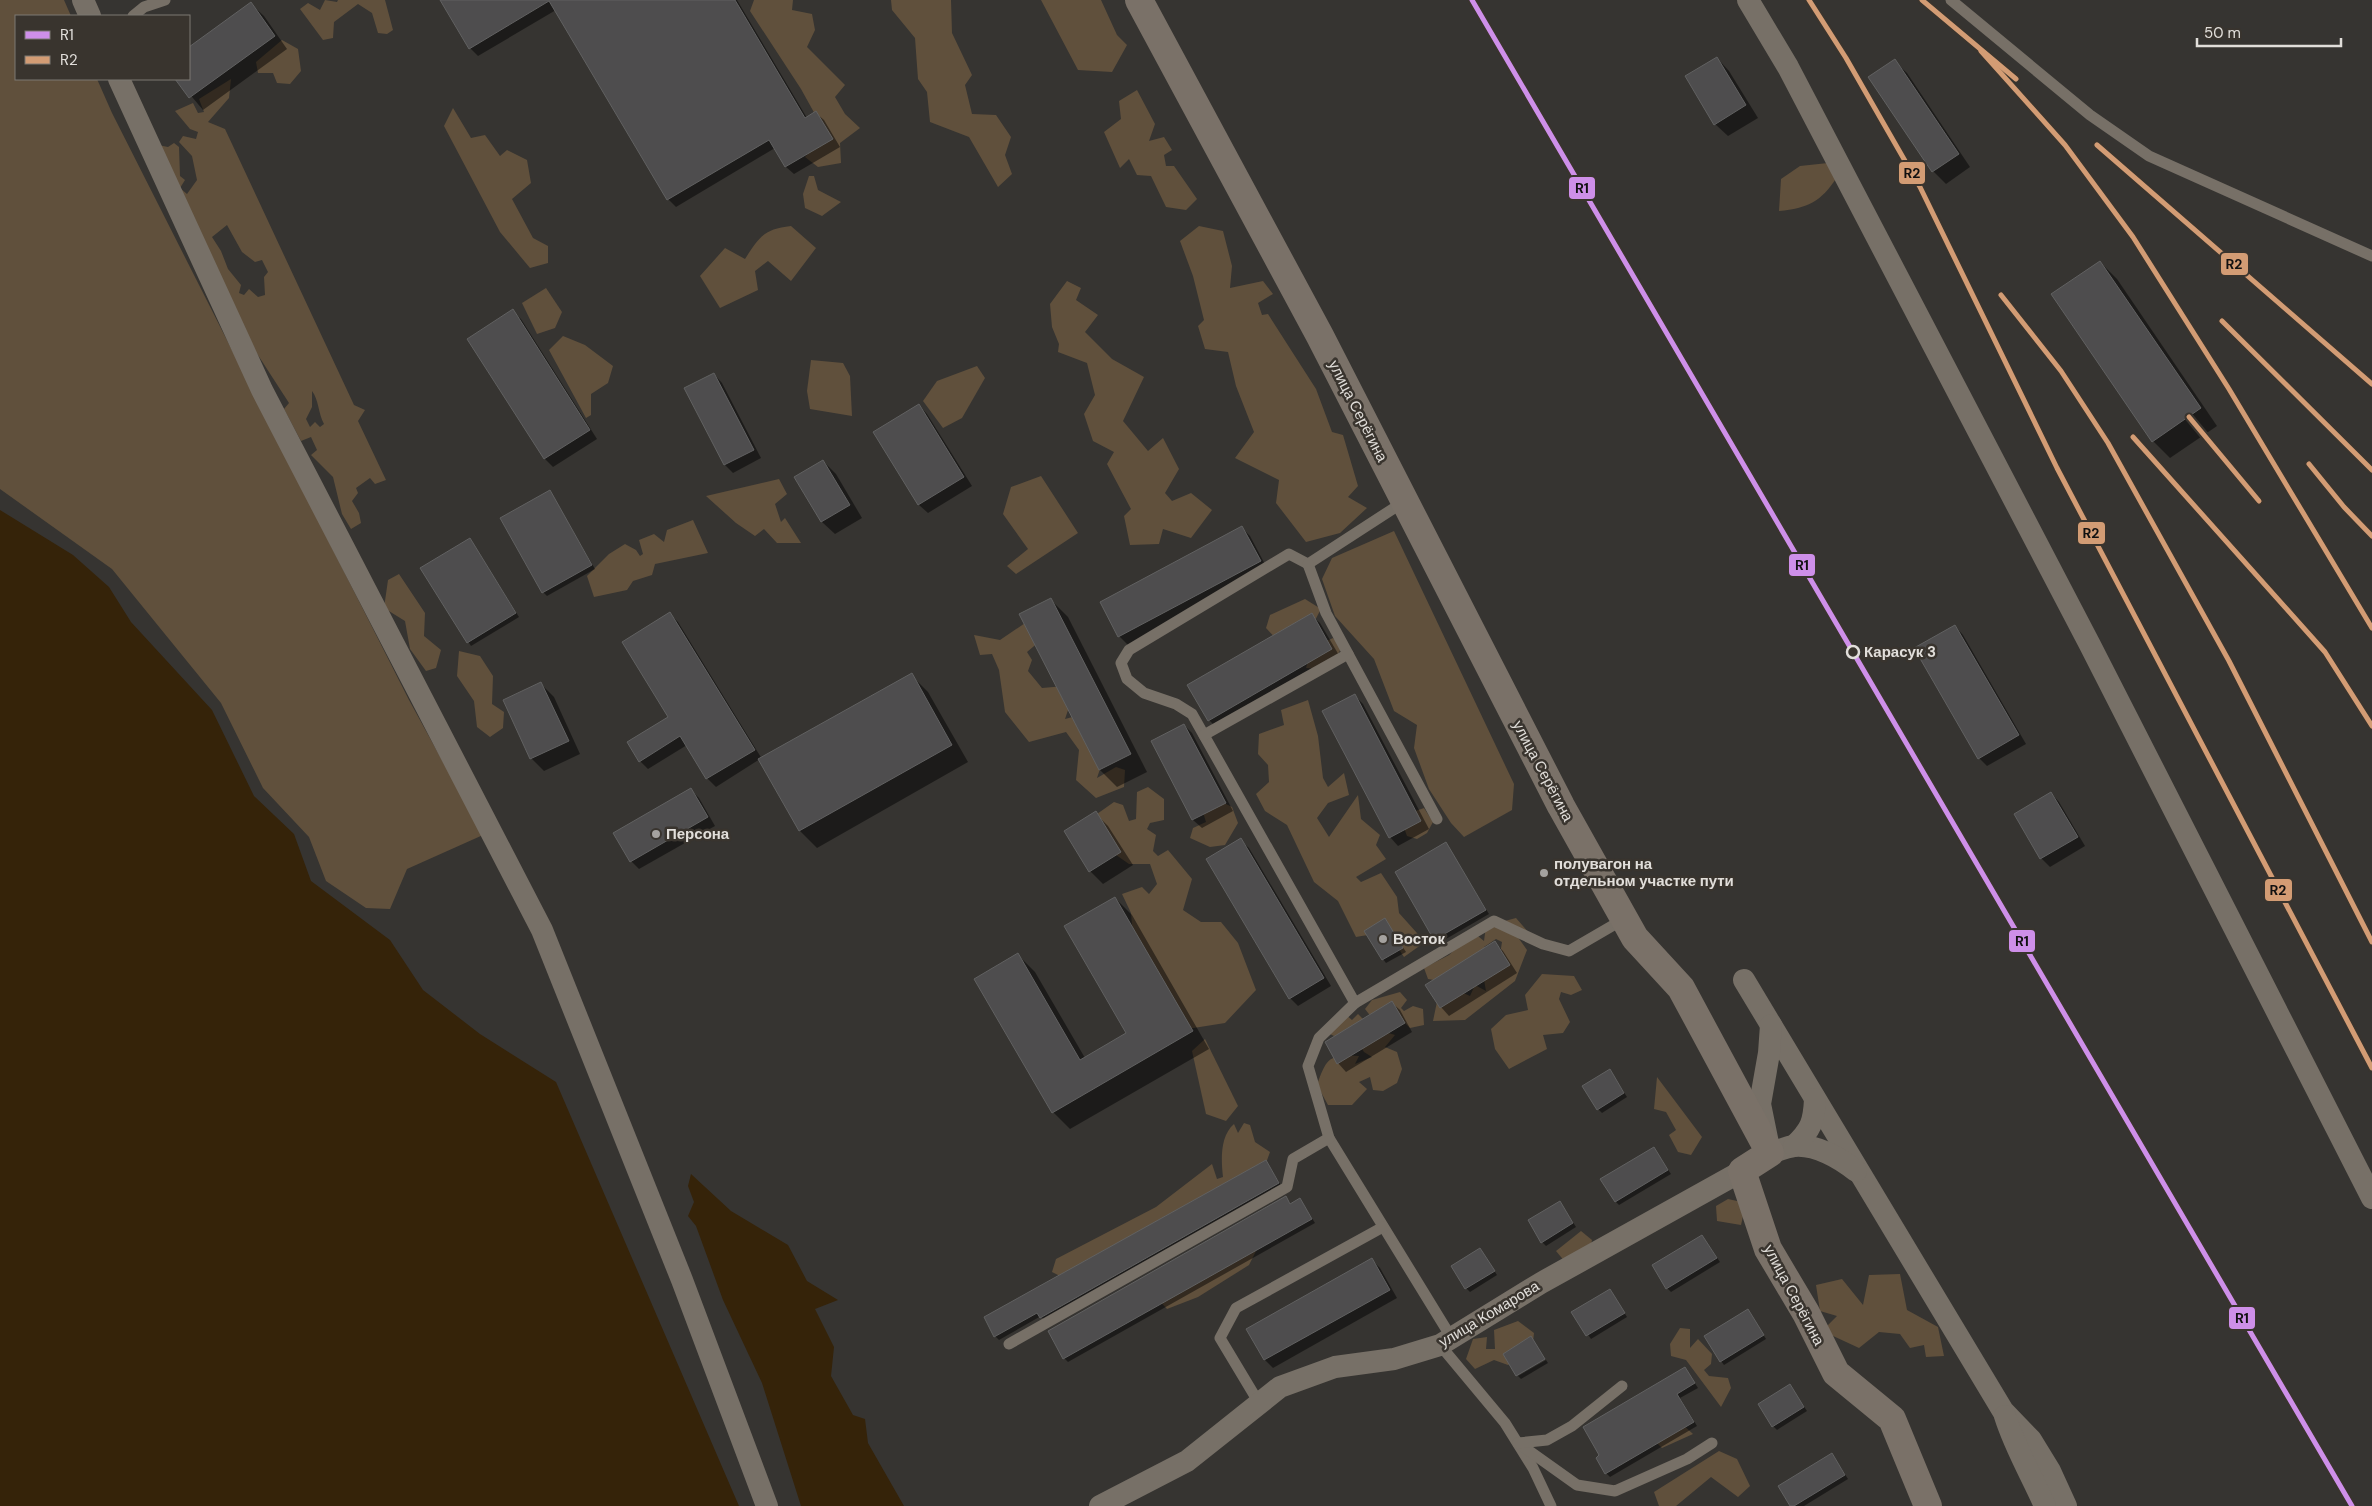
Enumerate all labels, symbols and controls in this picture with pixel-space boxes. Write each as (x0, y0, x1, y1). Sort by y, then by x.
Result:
legend (15, 15, 190, 80)
scale bar (2197, 15, 2341, 47)
text: 50 m (2204, 23, 2241, 43)
text: R1 (60, 25, 74, 45)
text: R2 (60, 50, 78, 70)
line badge: R2 (1898, 161, 1926, 185)
text: R2 (1904, 164, 1920, 182)
line badge: R1 (1568, 176, 1596, 200)
text: R1 (1575, 179, 1589, 197)
line badge: R2 (2220, 252, 2249, 276)
text: R2 (2226, 255, 2242, 273)
street label: улица Серёгина (1324, 357, 1393, 466)
line badge: R2 (2077, 521, 2106, 545)
text: R2 (2083, 524, 2099, 542)
line badge: R1 (1788, 553, 1816, 577)
text: R1 (1795, 556, 1809, 574)
place label: Карасук 3 (1864, 642, 1936, 662)
marker: Карасук 3 (1846, 645, 1860, 659)
street label: улица Серёгина (1508, 717, 1578, 826)
place label: Персона (666, 824, 730, 844)
marker: Персона (650, 828, 662, 840)
place label: полувагон на отдельном участке пути (1554, 854, 1734, 891)
marker: полувагон на отдельном участке пути (1538, 867, 1550, 879)
line badge: R2 (2264, 878, 2293, 902)
text: R2 (2270, 881, 2286, 899)
place label: Восток (1393, 929, 1445, 949)
line badge: R1 (2008, 929, 2036, 953)
text: R1 (2015, 932, 2029, 950)
marker: Восток (1377, 933, 1389, 945)
street label: улица Серёгина (1759, 1241, 1829, 1350)
street label: улица Комарова (1435, 1276, 1543, 1352)
line badge: R1 (2228, 1306, 2256, 1330)
text: R1 (2235, 1309, 2249, 1327)

